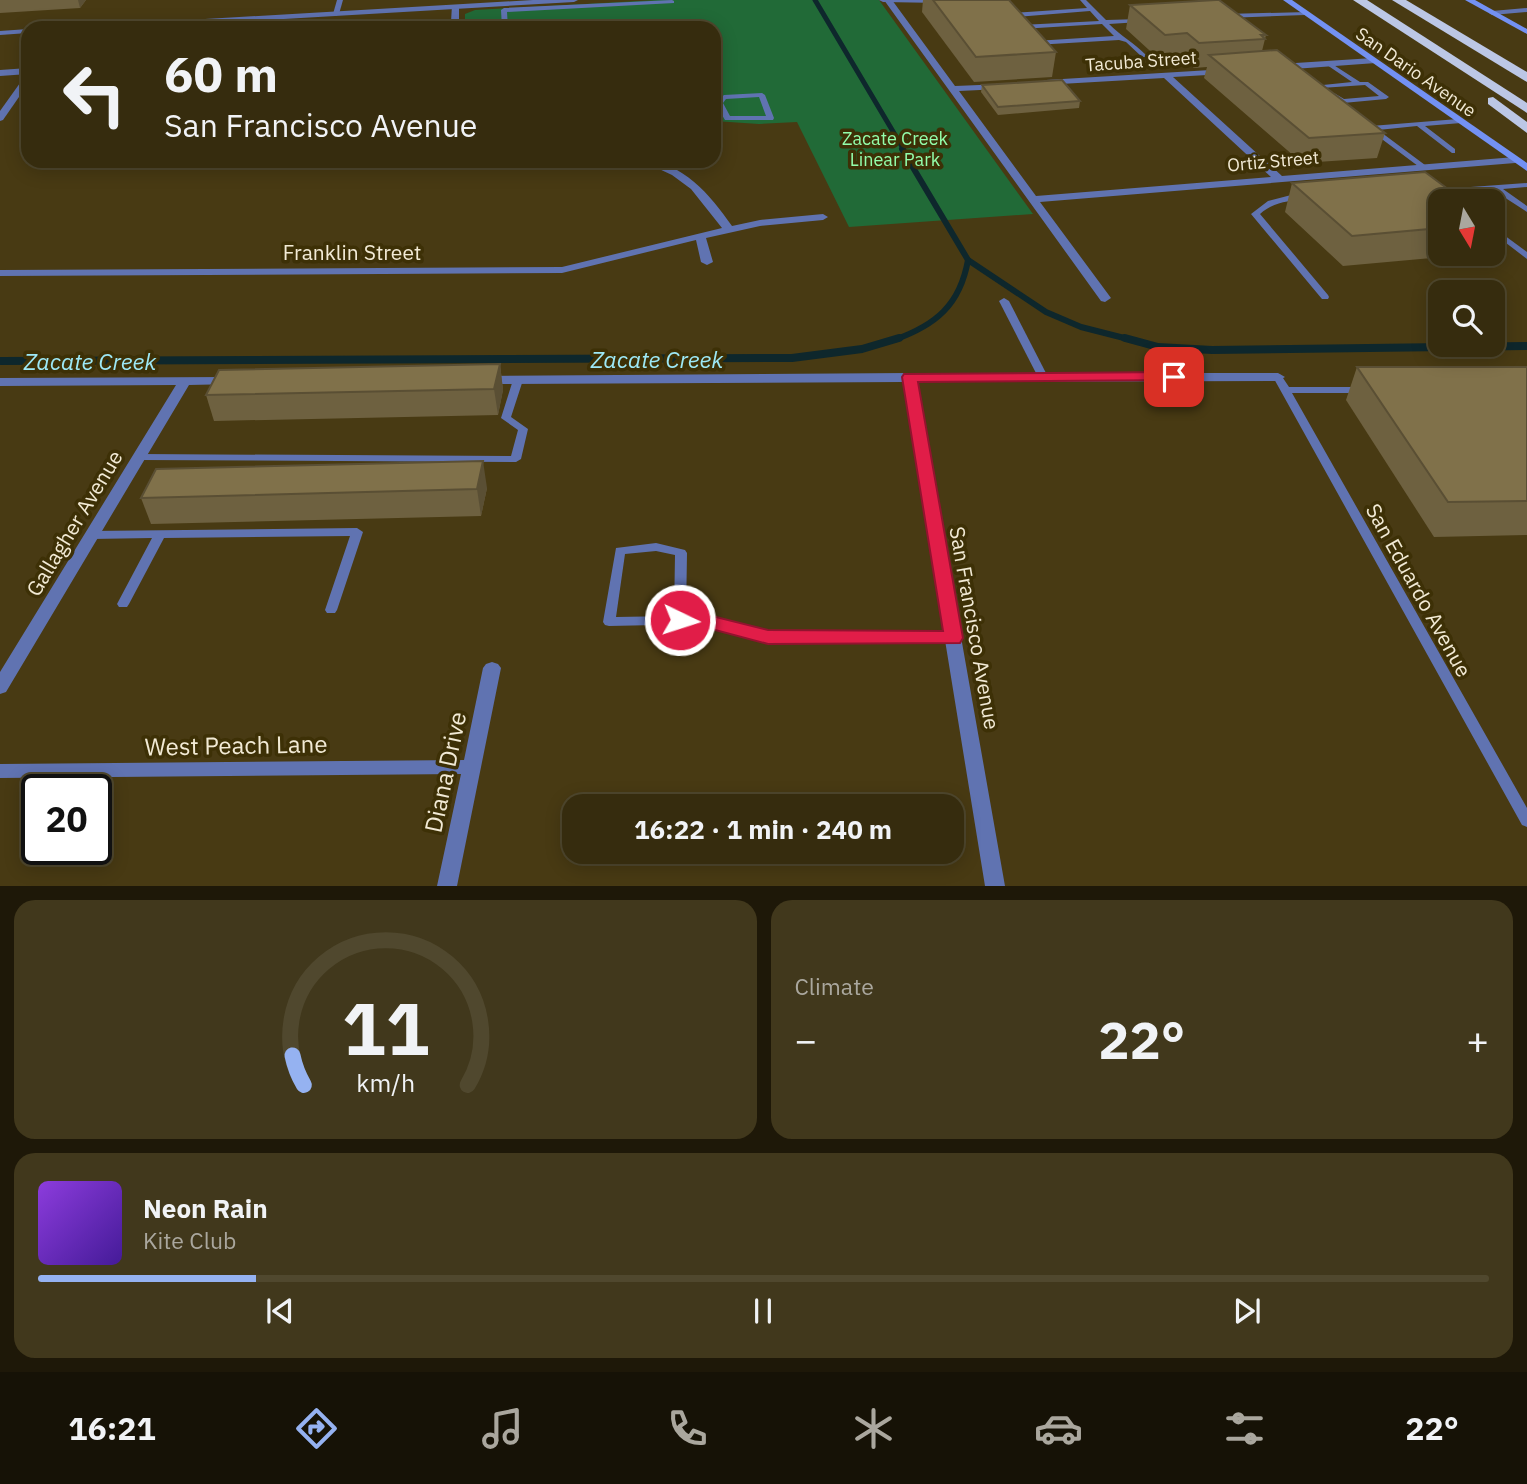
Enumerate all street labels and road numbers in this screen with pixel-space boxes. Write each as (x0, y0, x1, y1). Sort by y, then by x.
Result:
street label: San Dario Avenue (1351, 22, 1481, 122)
street label: Tacuba Street (1085, 46, 1197, 76)
street label: Ortiz Street (1226, 146, 1320, 176)
street label: Franklin Street (283, 238, 421, 266)
street label: Gallagher Avenue (19, 445, 129, 601)
street label: San Eduardo Avenue (1360, 498, 1478, 682)
street label: San Francisco Avenue (943, 524, 1007, 732)
street label: Diana Drive (417, 709, 473, 835)
street label: West Peach Lane (144, 727, 328, 763)

